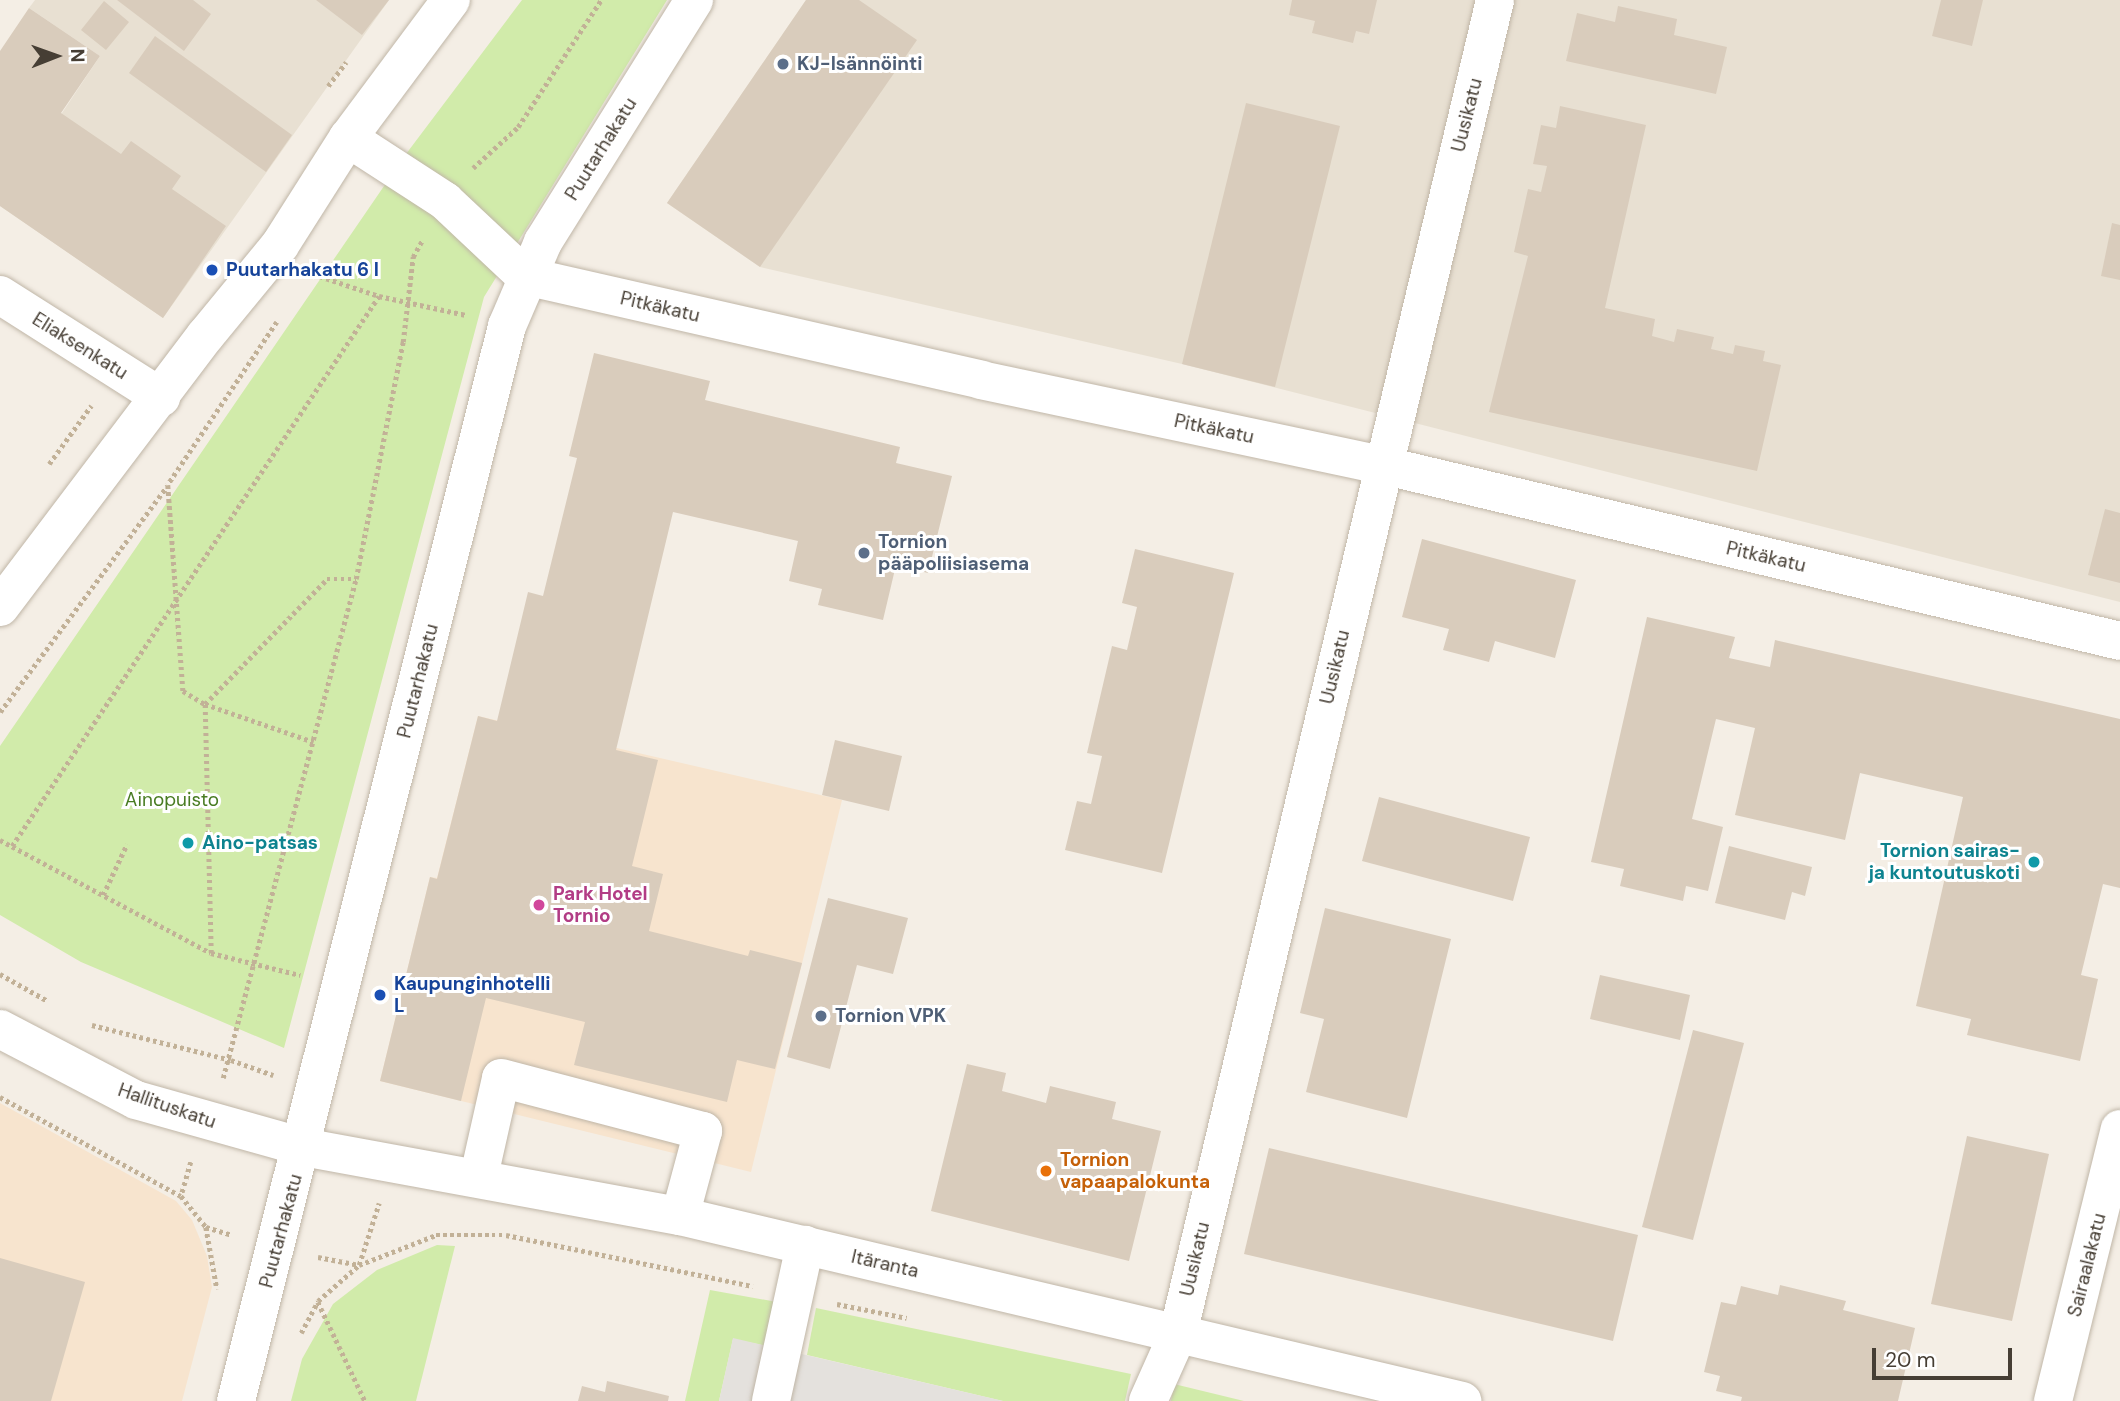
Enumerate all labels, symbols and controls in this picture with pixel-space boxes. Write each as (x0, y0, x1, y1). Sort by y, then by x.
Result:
north arrow (21, 21, 91, 91)
text: N (65, 48, 90, 63)
place label: KJ-Isännöinti (797, 53, 922, 75)
marker: KJ-Isännöinti (775, 56, 791, 72)
street label: Uusikatu (1447, 76, 1487, 154)
street label: Puutarhakatu (560, 93, 642, 205)
place label: Puutarhakatu 6 I (226, 259, 379, 281)
marker: Puutarhakatu 6 I (204, 262, 220, 278)
street label: Pitkäkatu (618, 287, 702, 327)
street label: Eliaksenkatu (28, 308, 132, 384)
street label: Pitkäkatu (1172, 409, 1256, 449)
place label: Tornion pääpoliisiasema (878, 531, 1029, 575)
street label: Pitkäkatu (1724, 537, 1808, 577)
marker: Tornion pääpoliisiasema (856, 545, 872, 561)
street label: Puutarhakatu (393, 622, 443, 740)
street label: Uusikatu (1315, 628, 1355, 706)
park label: Ainopuisto (125, 789, 219, 811)
place label: Aino-patsas (202, 832, 318, 854)
marker: Aino-patsas (180, 835, 196, 851)
place label: Tornion sairas- ja kuntoutuskoti (1869, 840, 2020, 884)
marker: Tornion sairas- ja kuntoutuskoti (2026, 854, 2042, 870)
place label: Park Hotel Tornio (553, 883, 648, 927)
marker: Park Hotel Tornio (531, 897, 547, 913)
place label: Kaupunginhotelli L (394, 973, 550, 1017)
marker: Kaupunginhotelli L (372, 987, 388, 1003)
place label: Tornion VPK (835, 1005, 946, 1027)
marker: Tornion VPK (813, 1008, 829, 1024)
street label: Hallituskatu (115, 1079, 219, 1133)
place label: Tornion vapaapalokunta (1060, 1149, 1210, 1193)
marker: Tornion vapaapalokunta (1038, 1163, 1054, 1179)
street label: Puutarhakatu (255, 1172, 307, 1290)
street label: Sairaalakatu (2063, 1211, 2111, 1319)
street label: Uusikatu (1175, 1220, 1215, 1298)
street label: Itäranta (849, 1245, 921, 1283)
scale bar (1875, 1334, 2015, 1378)
text: 20 m (1885, 1346, 1936, 1374)

